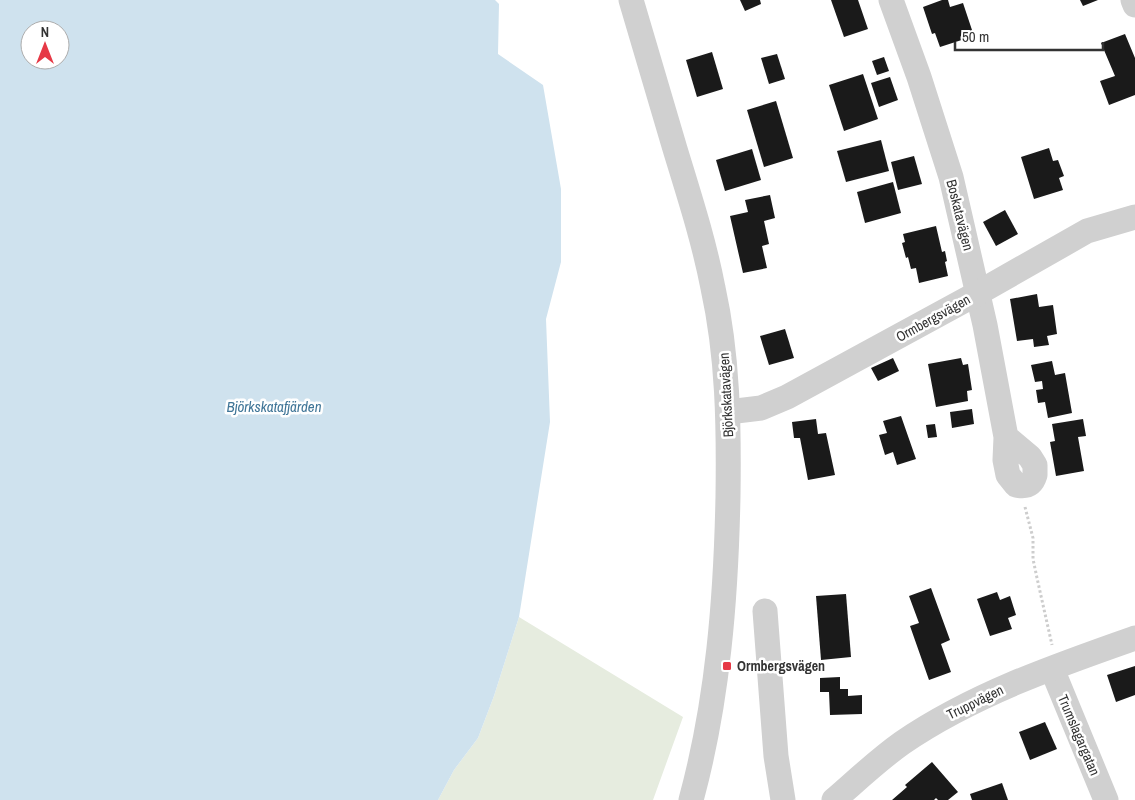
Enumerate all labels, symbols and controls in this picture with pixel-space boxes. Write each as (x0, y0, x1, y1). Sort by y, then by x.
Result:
north arrow (20, 20, 70, 70)
scale bar (955, 20, 1102, 52)
text: N (41, 23, 49, 41)
text: 50 m (962, 26, 989, 47)
street label: Boskatavägen (942, 178, 978, 252)
street label: Ormbergsvägen (893, 290, 973, 346)
street label: Björkskatavägen (715, 352, 737, 438)
water label: Björkskatafjärden (226, 396, 322, 417)
place label: Ormbergsvägen (737, 657, 825, 675)
marker: Ormbergsvägen (721, 660, 733, 672)
street label: Truppvägen (944, 681, 1006, 723)
street label: Trumslagargatan (1054, 692, 1104, 778)

